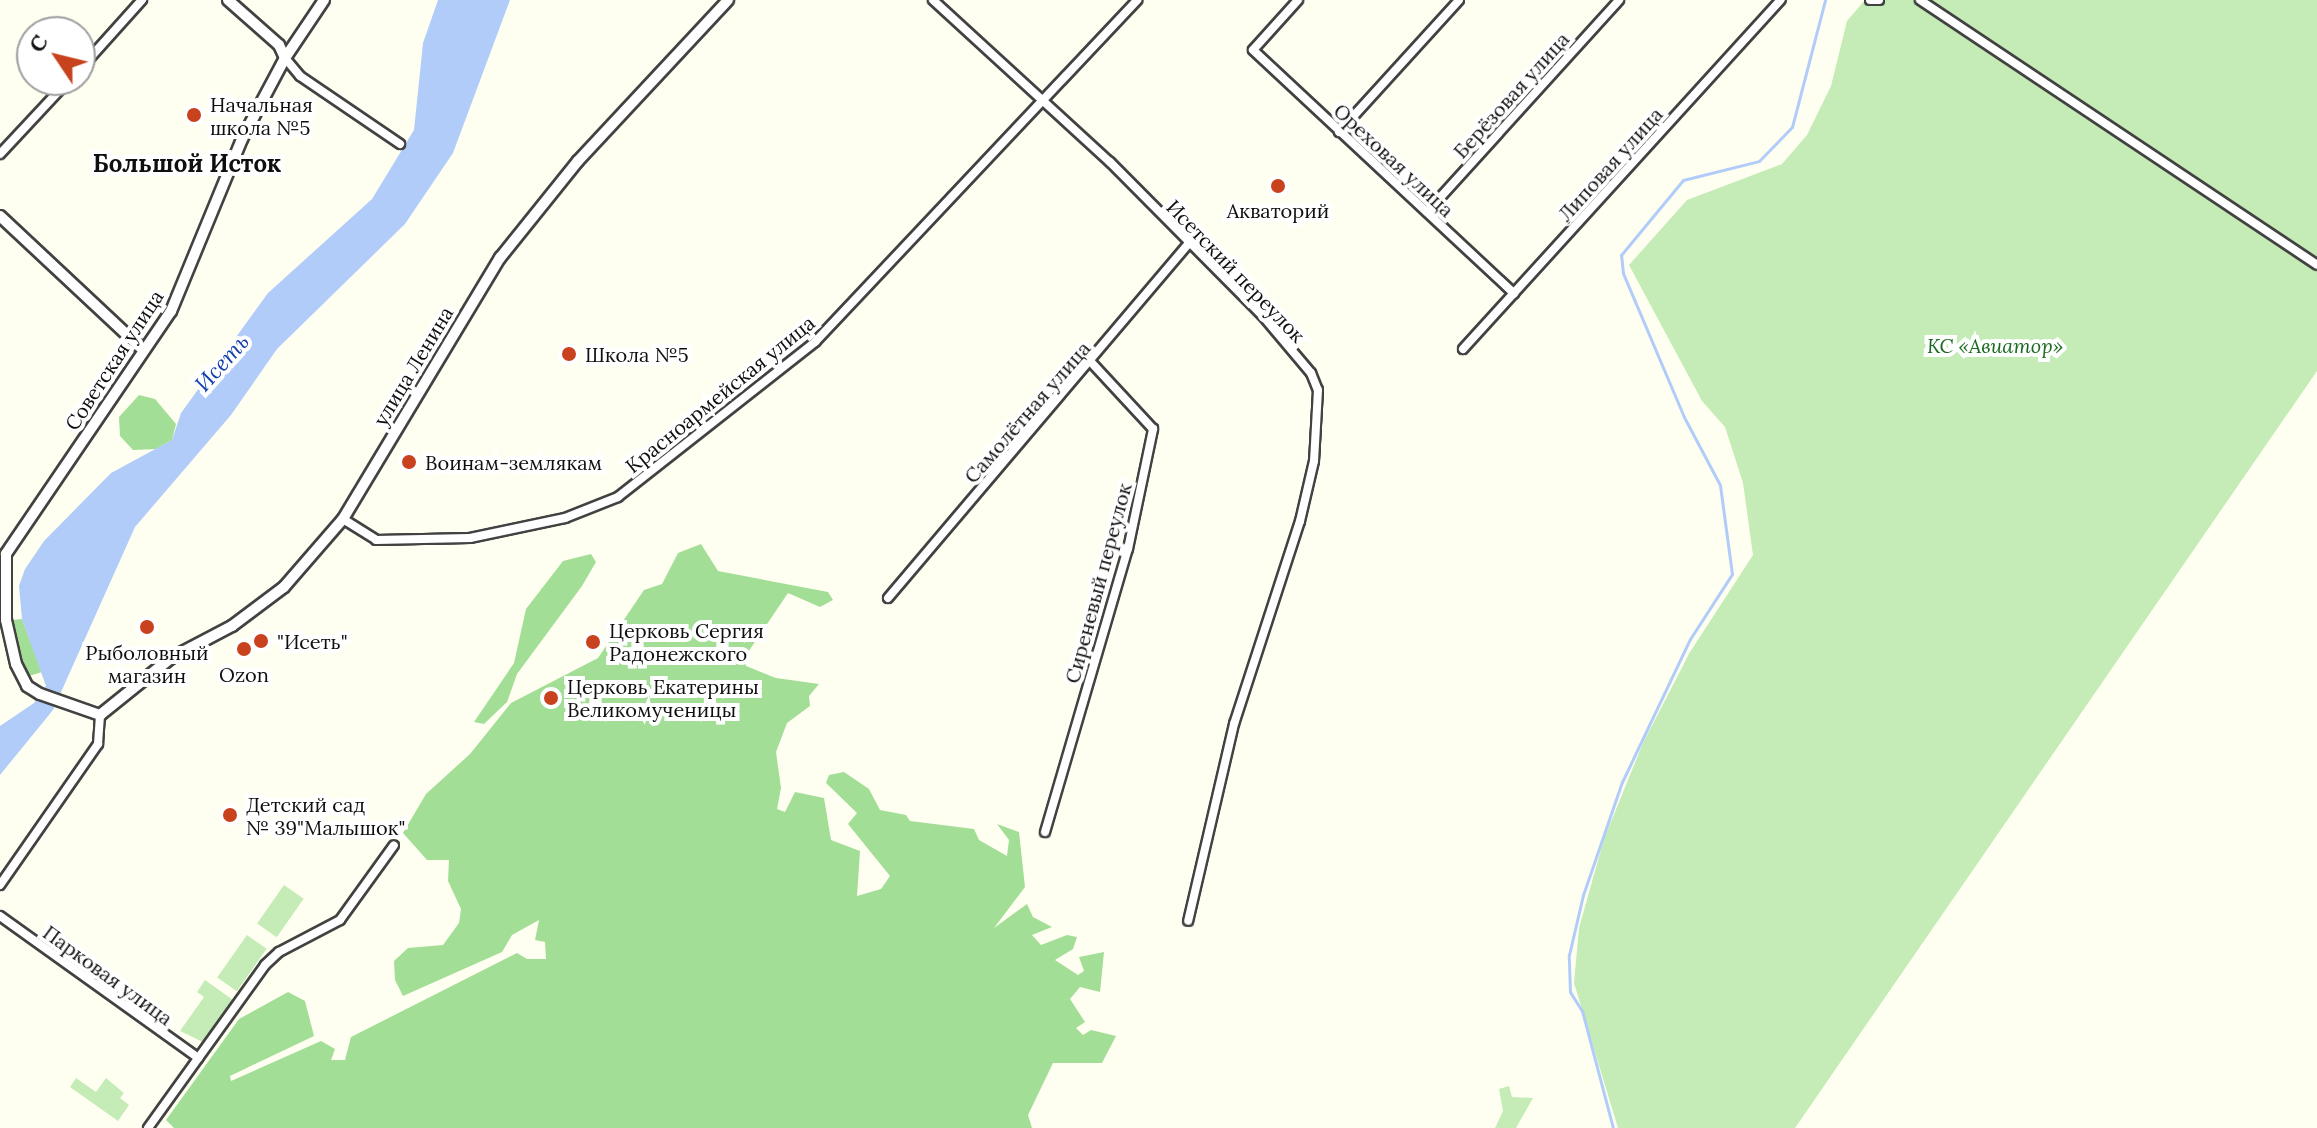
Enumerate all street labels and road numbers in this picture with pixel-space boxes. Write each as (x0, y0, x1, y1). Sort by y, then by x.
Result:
street label: Берёзовая улица (1448, 27, 1574, 163)
street label: Ореховая улица (1329, 98, 1459, 222)
street label: Липовая улица (1553, 102, 1667, 226)
street label: Исетский переулок (1162, 195, 1310, 347)
street label: Советская улица (60, 285, 168, 435)
street label: улица Ленина (368, 302, 458, 430)
street label: Красноармейская улица (621, 310, 819, 478)
street label: Самолётная улица (959, 336, 1095, 488)
street label: Сиреневый переулок (1060, 480, 1136, 686)
street label: Парковая улица (39, 920, 177, 1030)

